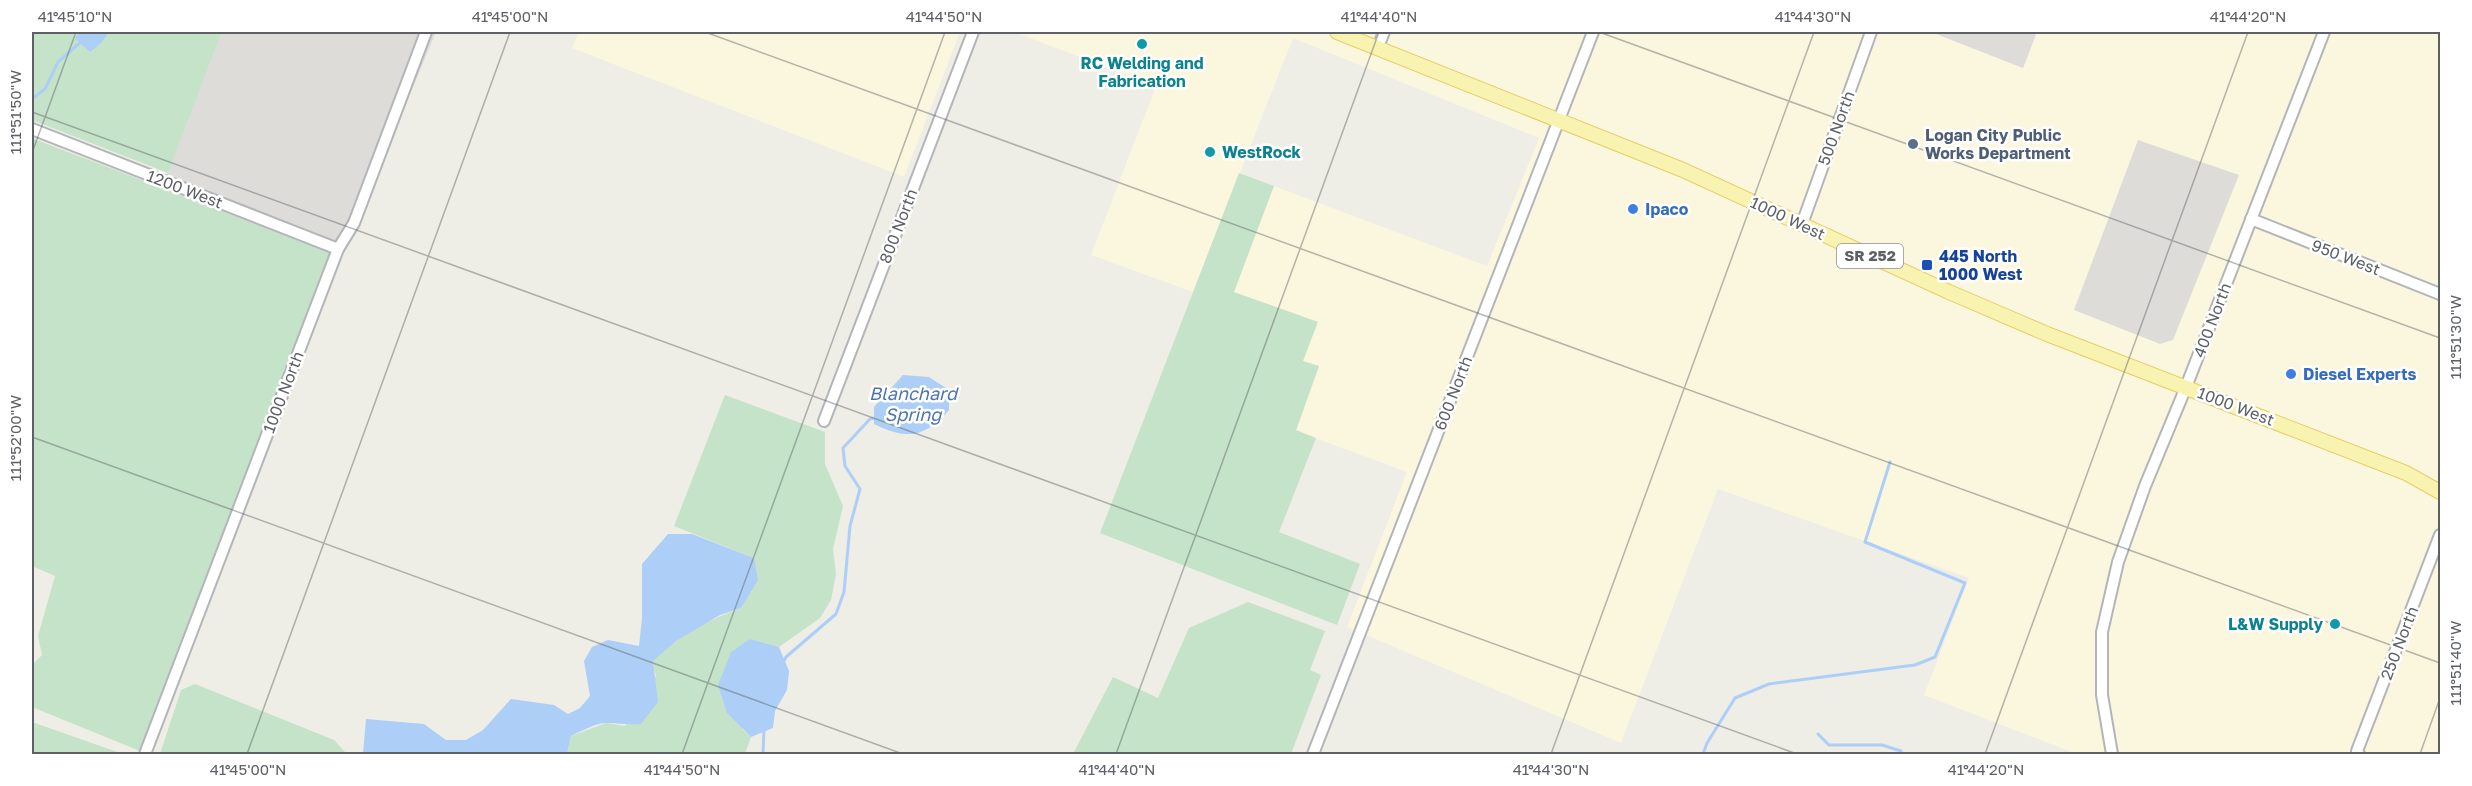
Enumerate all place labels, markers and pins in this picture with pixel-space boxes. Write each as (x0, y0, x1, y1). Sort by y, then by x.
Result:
marker: RC Welding and Fabrication (1135, 37, 1149, 51)
place label: RC Welding and Fabrication (1081, 53, 1204, 91)
place label: Logan City Public Works Department (1925, 125, 2071, 163)
marker: Logan City Public Works Department (1906, 137, 1920, 151)
place label: WestRock (1222, 142, 1302, 162)
marker: WestRock (1203, 145, 1217, 159)
place label: Ipaco (1645, 199, 1689, 219)
marker: Ipaco (1626, 202, 1640, 216)
place label: 445 North 1000 West (1939, 246, 2022, 284)
marker: 445 North 1000 West (1920, 258, 1934, 272)
place label: Diesel Experts (2303, 364, 2417, 384)
marker: Diesel Experts (2284, 367, 2298, 381)
place label: L&W Supply (2228, 614, 2323, 634)
marker: L&W Supply (2328, 617, 2342, 631)

